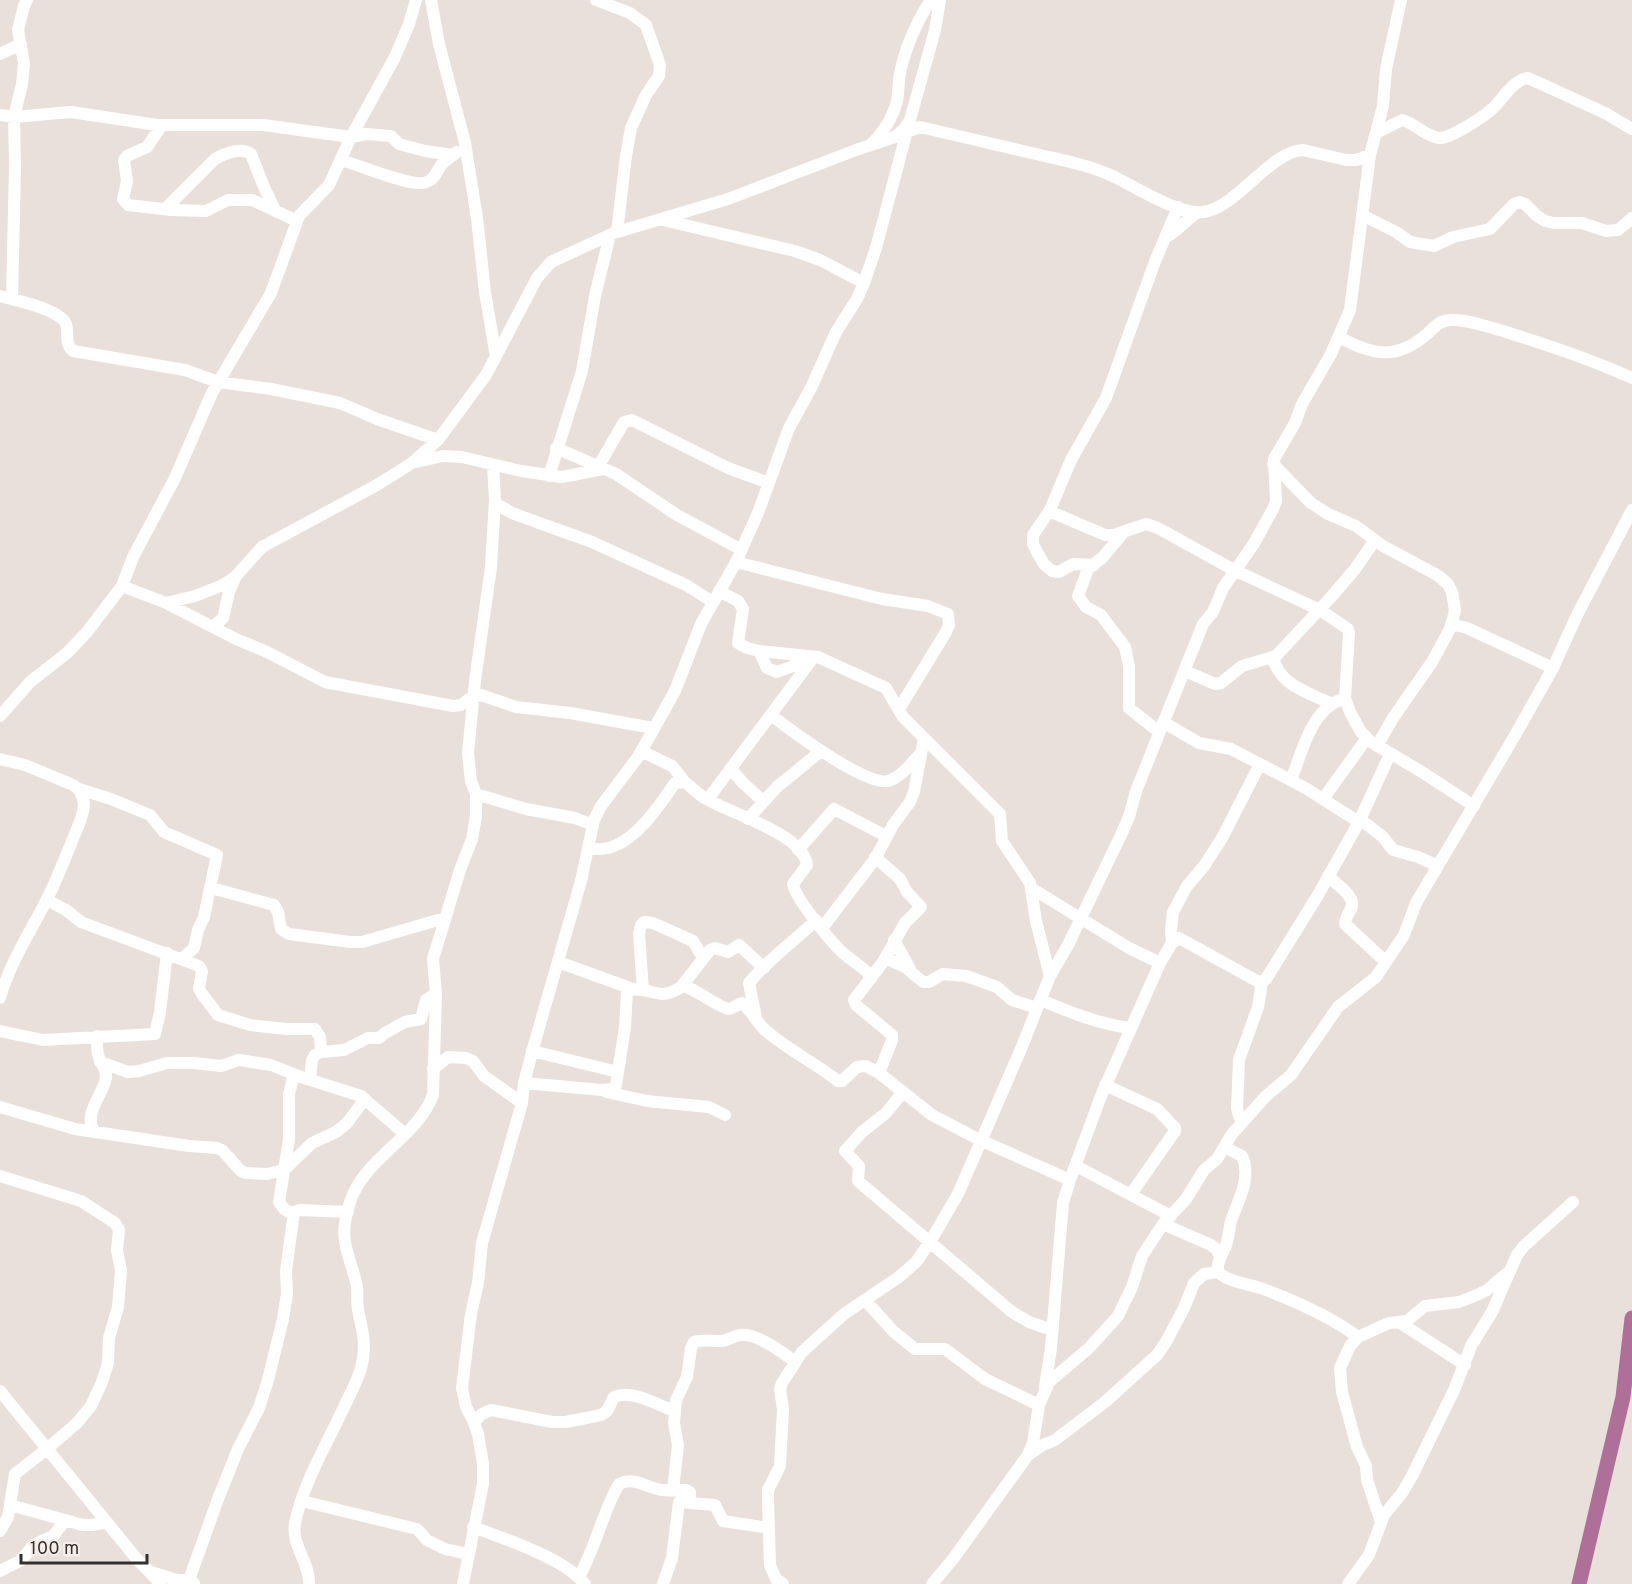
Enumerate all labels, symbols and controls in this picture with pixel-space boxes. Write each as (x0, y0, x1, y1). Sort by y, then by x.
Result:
scale bar (21, 1527, 147, 1565)
text: 100 m (30, 1538, 79, 1561)

